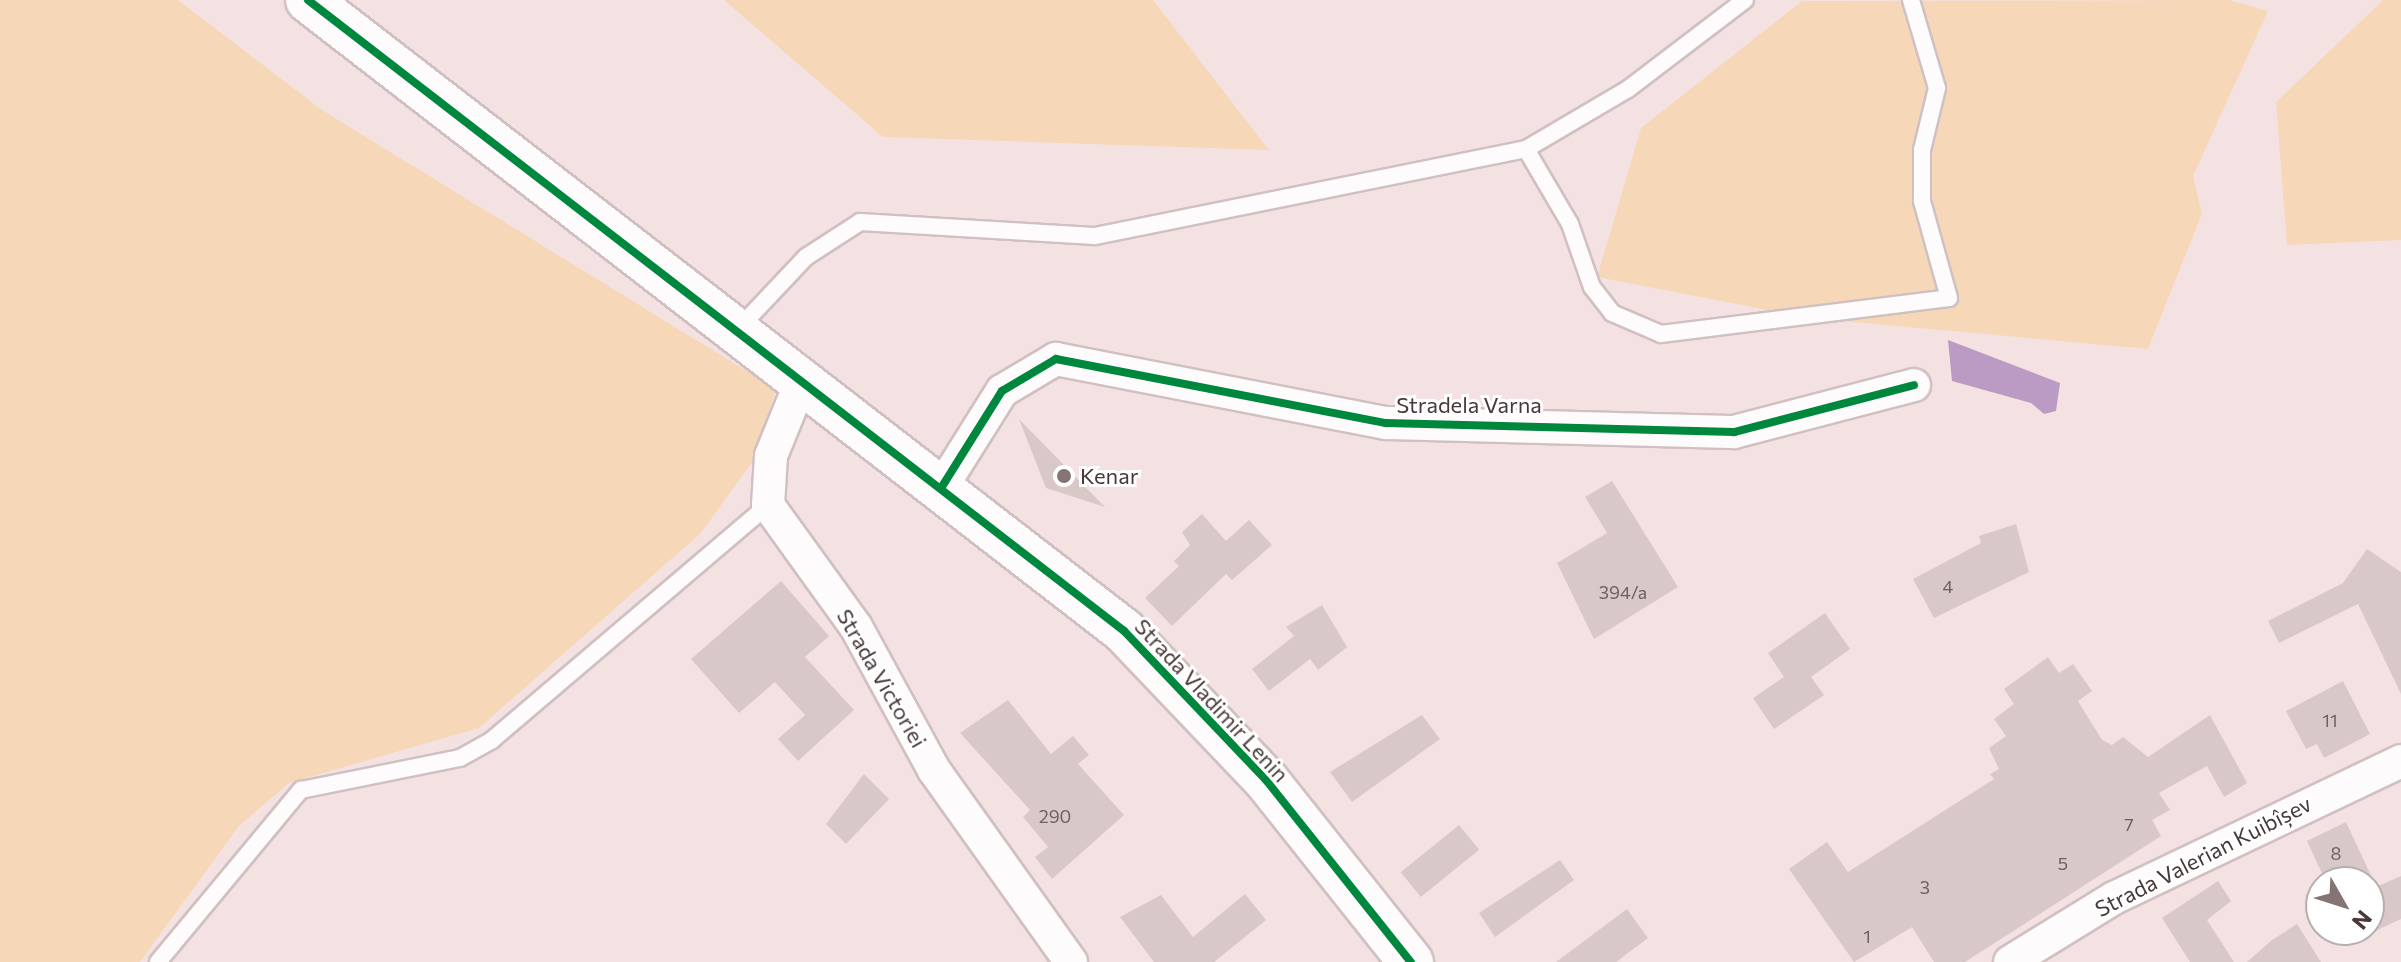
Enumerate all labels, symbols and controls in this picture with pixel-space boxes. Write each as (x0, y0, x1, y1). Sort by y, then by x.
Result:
street label: Stradela Varna (1396, 392, 1542, 418)
place label: Kenar (1080, 463, 1138, 489)
marker: Kenar (1055, 467, 1073, 485)
house number: 4 (1943, 575, 1953, 597)
house number: 394/a (1599, 581, 1647, 603)
street label: Strada Victoriei (832, 604, 932, 752)
street label: Strada Vladimir Lenin (1129, 613, 1295, 787)
house number: 11 (2322, 709, 2338, 731)
street label: Strada Valerian Kuibîșev (2090, 790, 2316, 922)
house number: 290 (1039, 805, 1071, 827)
house number: 7 (2124, 813, 2134, 835)
house number: 8 (2331, 842, 2341, 864)
house number: 5 (2058, 852, 2068, 874)
north arrow (2305, 866, 2385, 946)
house number: 3 (1920, 876, 1930, 898)
text: N (2347, 905, 2378, 935)
house number: 1 (1863, 925, 1871, 947)

